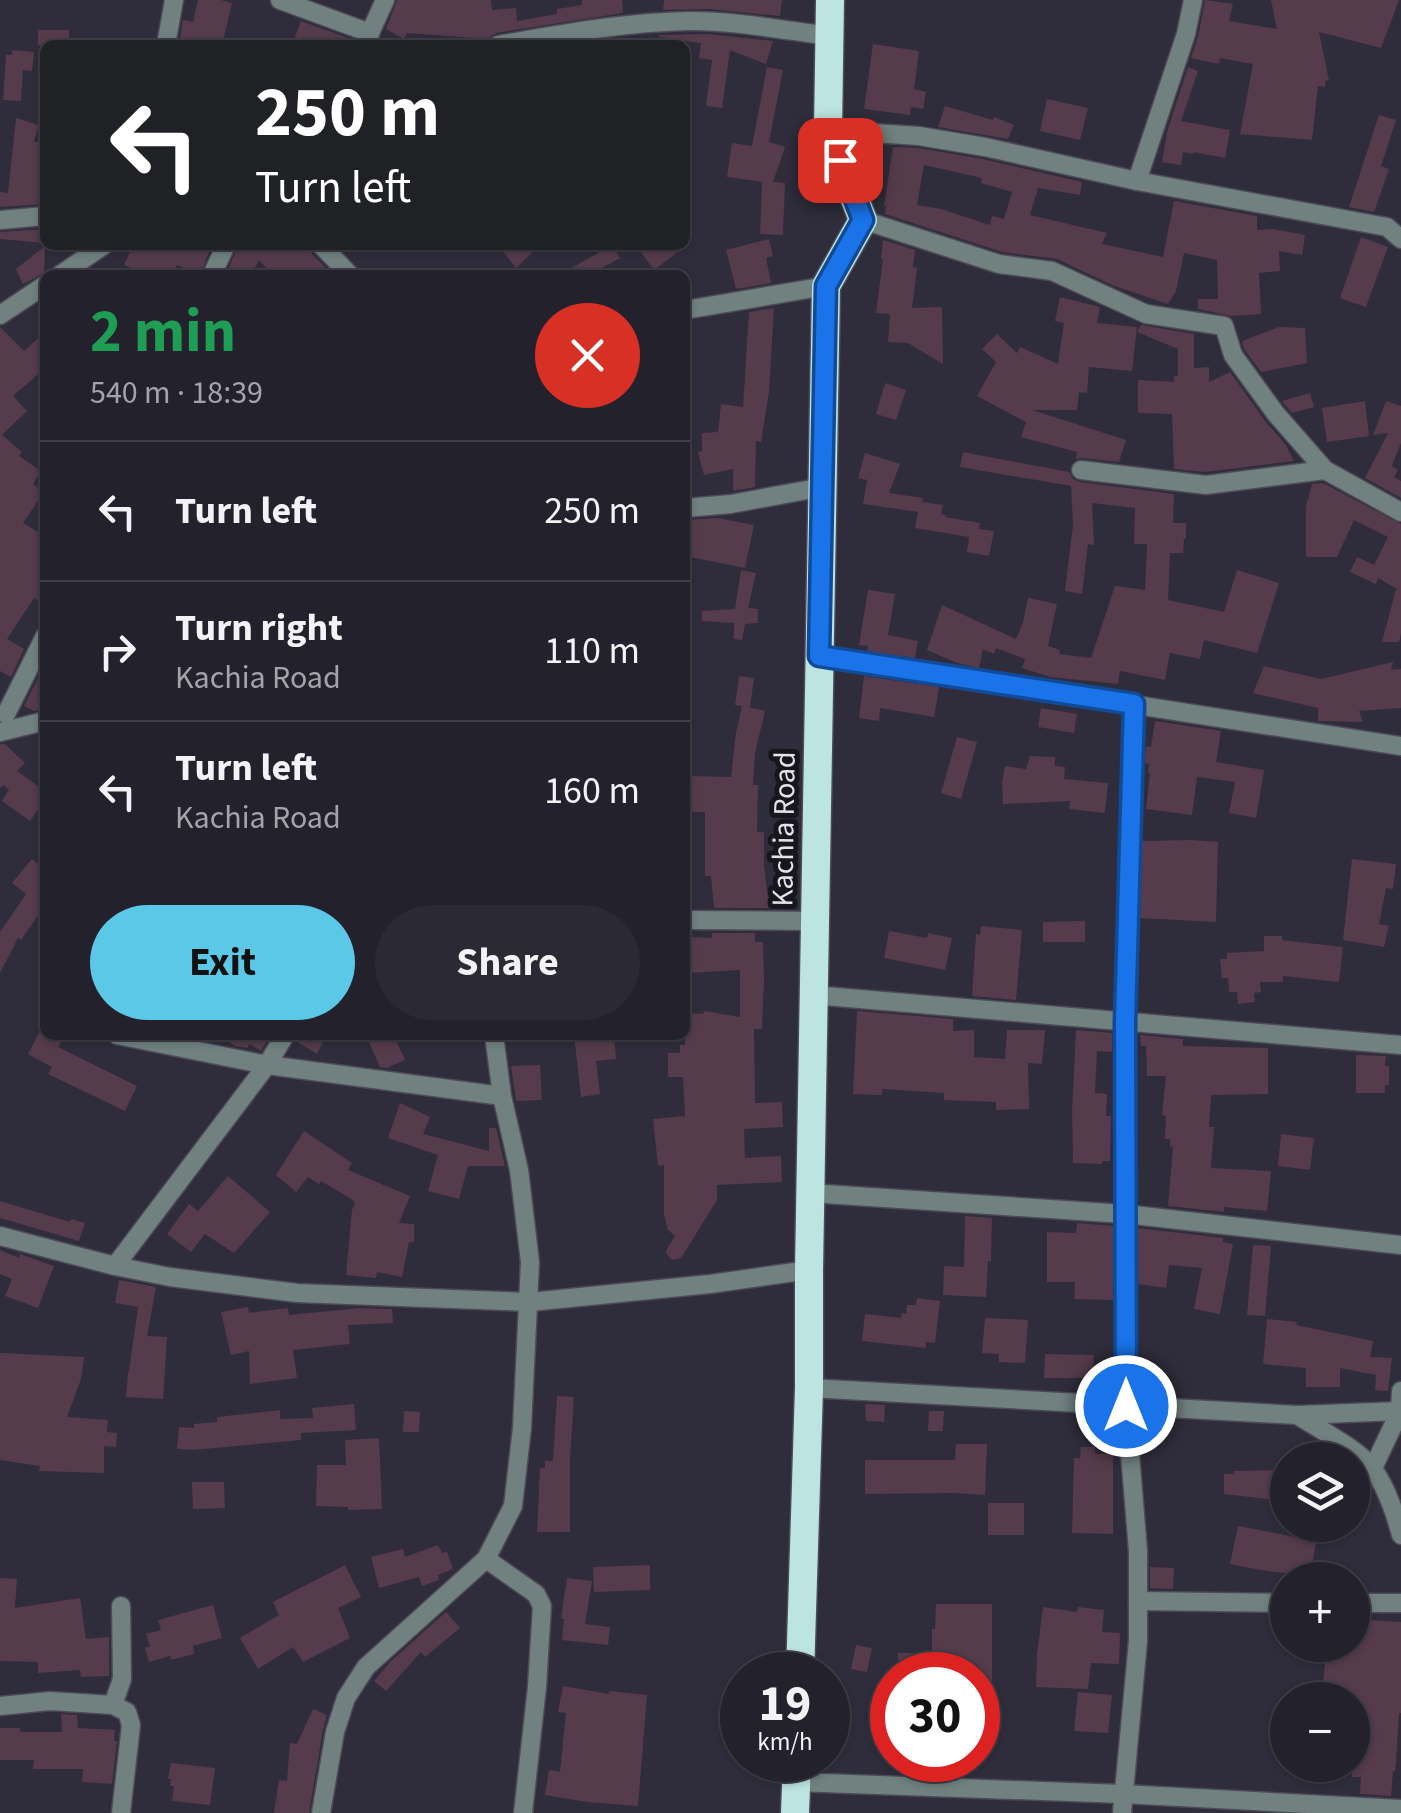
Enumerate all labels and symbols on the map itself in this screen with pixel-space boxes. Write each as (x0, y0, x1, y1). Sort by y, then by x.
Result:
pin (798, 118, 883, 203)
street label: Kachia Road (761, 751, 807, 907)
position arrow (1074, 1354, 1178, 1458)
speed limit sign: 30 (870, 1652, 1000, 1782)

